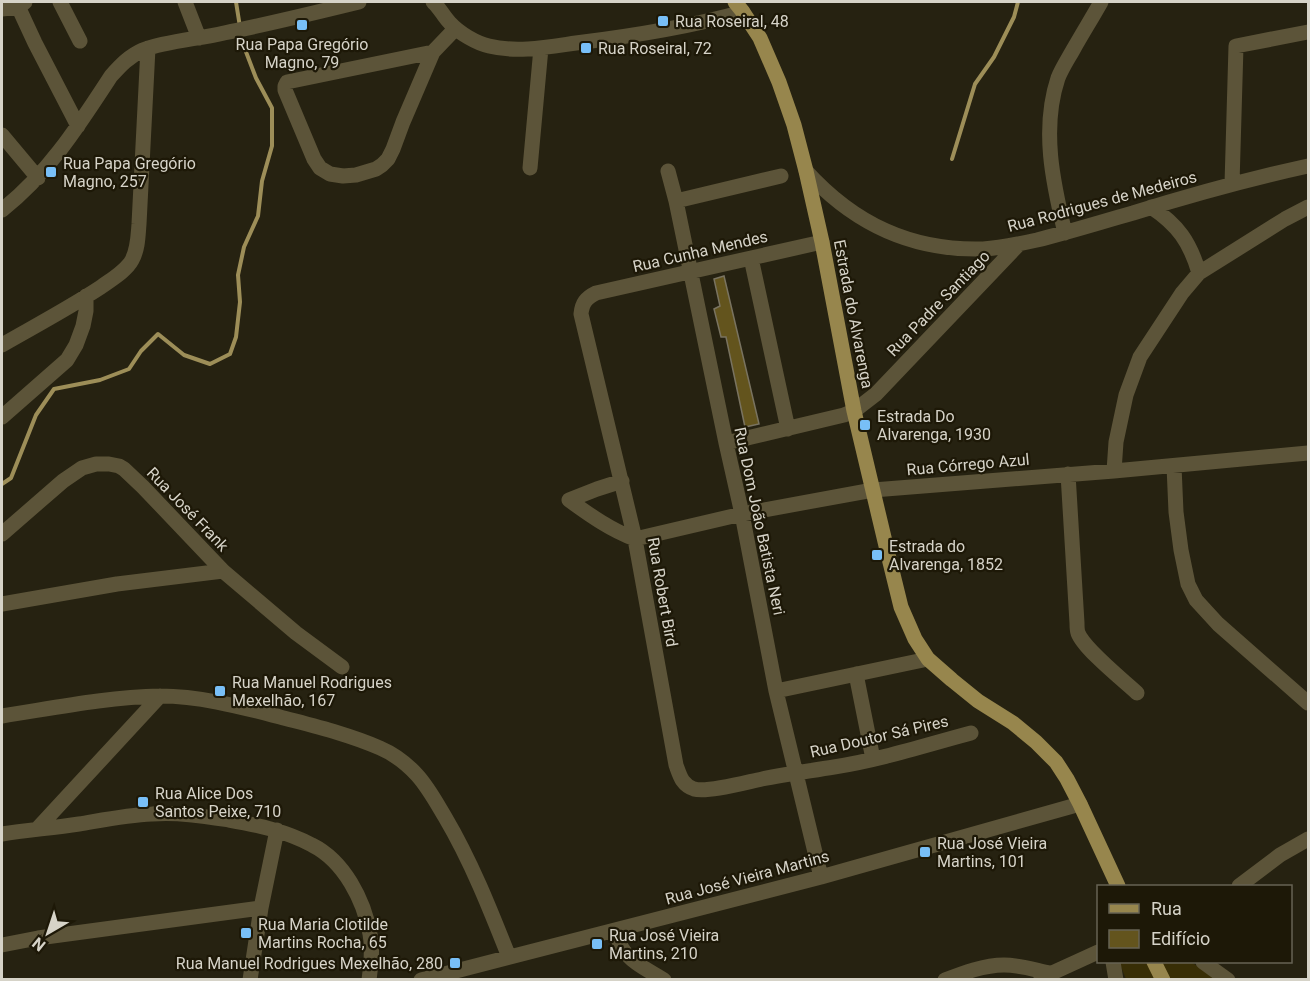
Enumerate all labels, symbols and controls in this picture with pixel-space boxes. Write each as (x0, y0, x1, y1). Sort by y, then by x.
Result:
place label: Rua Roseiral, 48 (675, 12, 789, 31)
marker: Rua Roseiral, 48 (656, 14, 670, 28)
marker: Rua Papa Gregório Magno, 79 (295, 18, 309, 32)
place label: Rua Papa Gregório Magno, 79 (236, 35, 368, 72)
place label: Rua Roseiral, 72 (598, 39, 712, 58)
marker: Rua Roseiral, 72 (579, 41, 593, 55)
place label: Rua Papa Gregório Magno, 257 (63, 154, 196, 191)
marker: Rua Papa Gregório Magno, 257 (44, 165, 58, 179)
street label: Rua Rodrigues de Medeiros (1005, 167, 1199, 236)
street label: Rua Cunha Mendes (631, 227, 769, 276)
street label: Estrada do Alvarenga (830, 238, 877, 390)
street label: Rua Padre Santiago (883, 246, 994, 360)
place label: Estrada Do Alvarenga, 1930 (877, 407, 991, 444)
marker: Estrada Do Alvarenga, 1930 (858, 418, 872, 432)
street label: Rua Dom João Batista Neri (730, 425, 789, 617)
street label: Rua Córrego Azul (906, 450, 1030, 479)
street label: Rua José Frank (143, 463, 233, 556)
street label: Rua Robert Bird (644, 536, 681, 648)
place label: Estrada do Alvarenga, 1852 (889, 537, 1003, 574)
marker: Estrada do Alvarenga, 1852 (870, 548, 884, 562)
place label: Rua Manuel Rodrigues Mexelhão, 167 (232, 673, 392, 710)
marker: Rua Manuel Rodrigues Mexelhão, 167 (213, 684, 227, 698)
street label: Rua Doutor Sá Pires (808, 711, 950, 762)
place label: Rua Alice Dos Santos Peixe, 710 (155, 784, 281, 821)
marker: Rua Alice Dos Santos Peixe, 710 (136, 795, 150, 809)
place label: Rua José Vieira Martins, 101 (937, 834, 1047, 871)
marker: Rua José Vieira Martins, 101 (918, 845, 932, 859)
street label: Rua José Vieira Martins (663, 846, 831, 909)
legend (1097, 885, 1292, 963)
text: Rua (1151, 898, 1182, 919)
north arrow (18, 903, 78, 963)
place label: Rua Maria Clotilde Martins Rocha, 65 (258, 915, 388, 952)
marker: Rua Maria Clotilde Martins Rocha, 65 (239, 926, 253, 940)
place label: Rua José Vieira Martins, 210 (609, 926, 719, 963)
text: Edifício (1151, 928, 1210, 949)
text: N (29, 933, 49, 955)
marker: Rua José Vieira Martins, 210 (590, 937, 604, 951)
place label: Rua Manuel Rodrigues Mexelhão, 280 (176, 954, 443, 973)
marker: Rua Manuel Rodrigues Mexelhão, 280 (448, 956, 462, 970)

